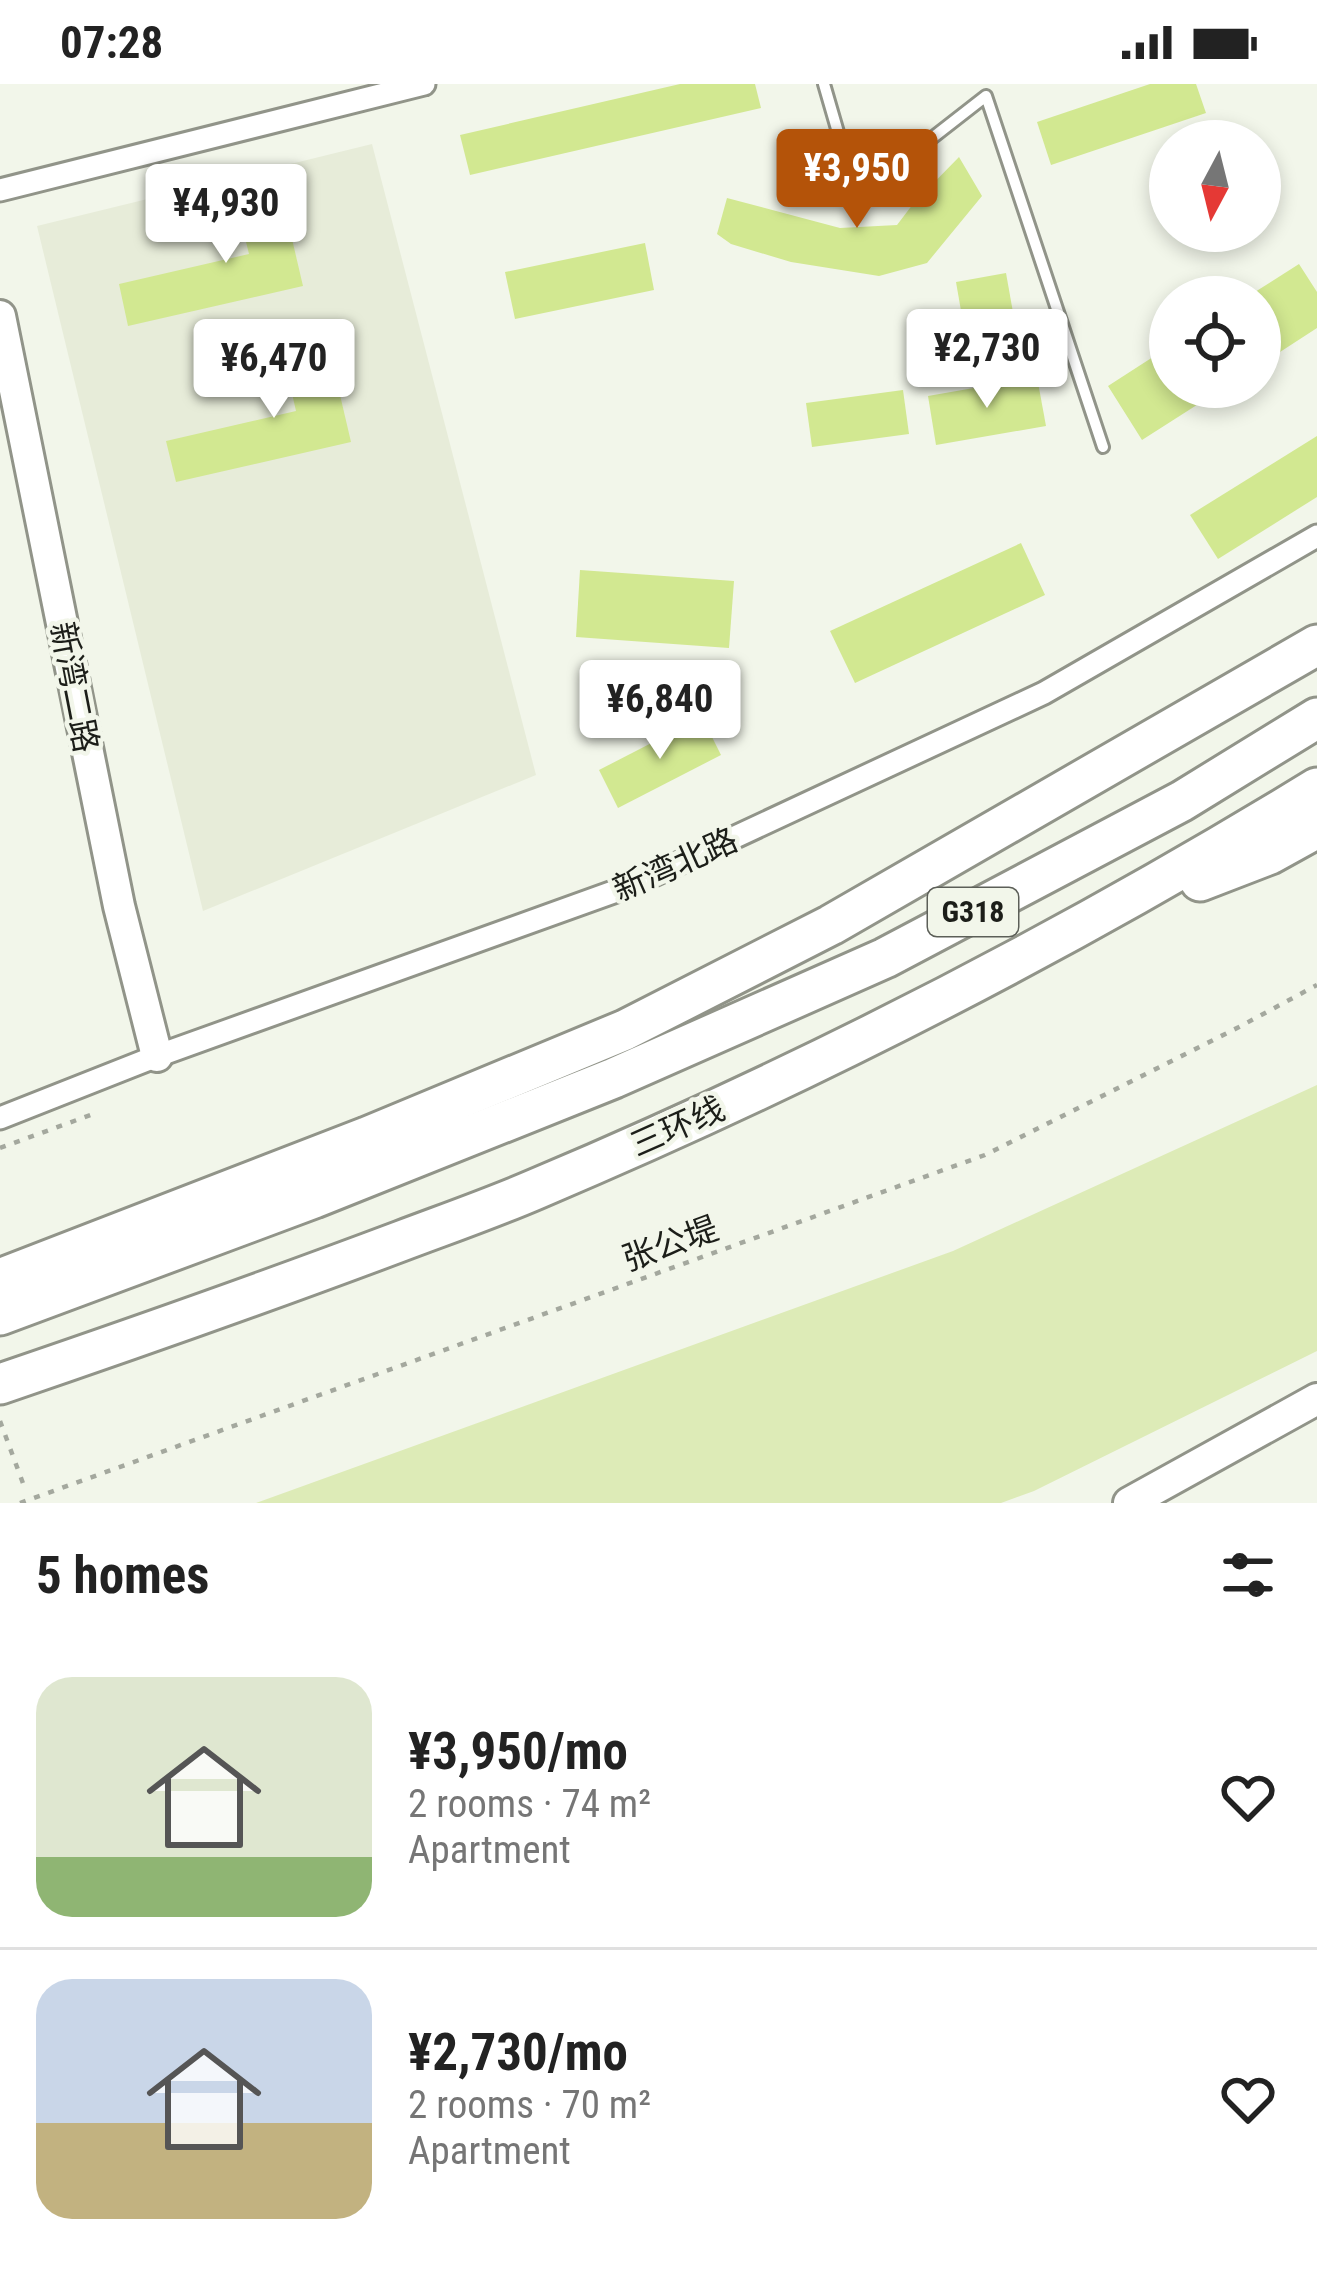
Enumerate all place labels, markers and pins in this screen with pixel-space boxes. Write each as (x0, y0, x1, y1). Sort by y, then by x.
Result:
pin: ¥3,950 (759, 129, 955, 231)
pin: ¥4,930 (128, 164, 324, 266)
pin: ¥2,730 (889, 309, 1085, 411)
pin: ¥6,470 (176, 319, 372, 421)
pin: ¥6,840 (562, 660, 758, 762)

